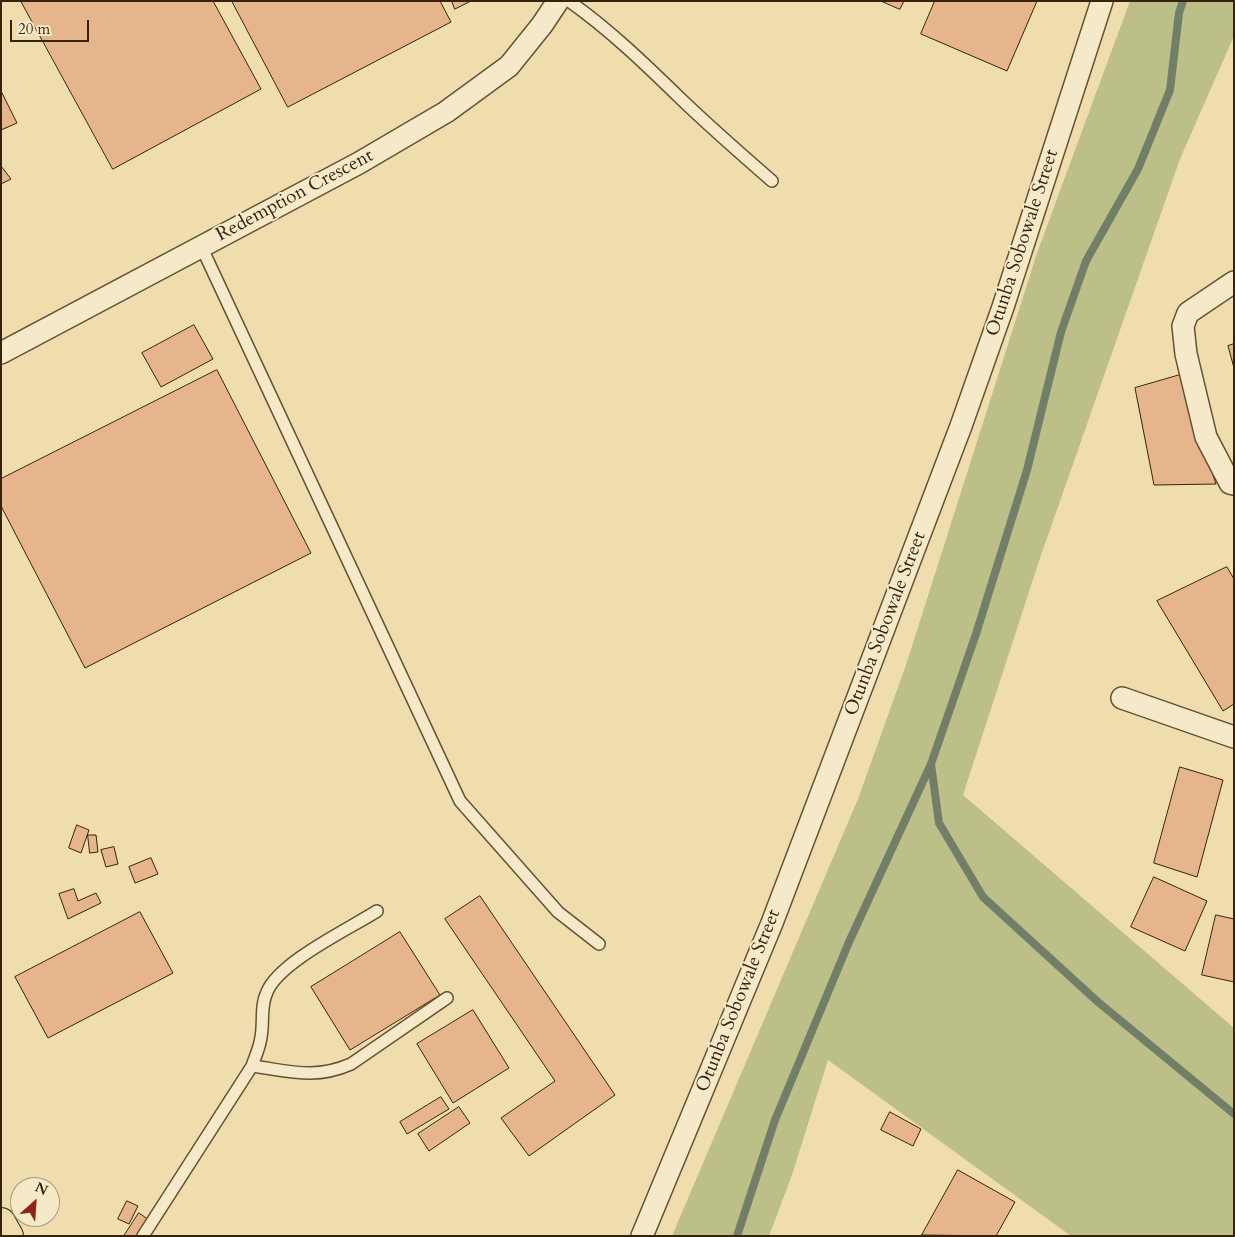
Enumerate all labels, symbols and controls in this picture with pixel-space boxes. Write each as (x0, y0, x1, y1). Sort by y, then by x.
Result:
scale bar (12, 10, 91, 42)
text: 20 m (18, 19, 50, 39)
street label: Redemption Crescent (212, 145, 378, 247)
street label: Otunba Sobowale Street (982, 147, 1064, 339)
street label: Otunba Sobowale Street (840, 529, 932, 719)
street label: Otunba Sobowale Street (692, 906, 786, 1096)
north arrow (10, 1177, 60, 1227)
text: N (32, 1178, 51, 1200)

